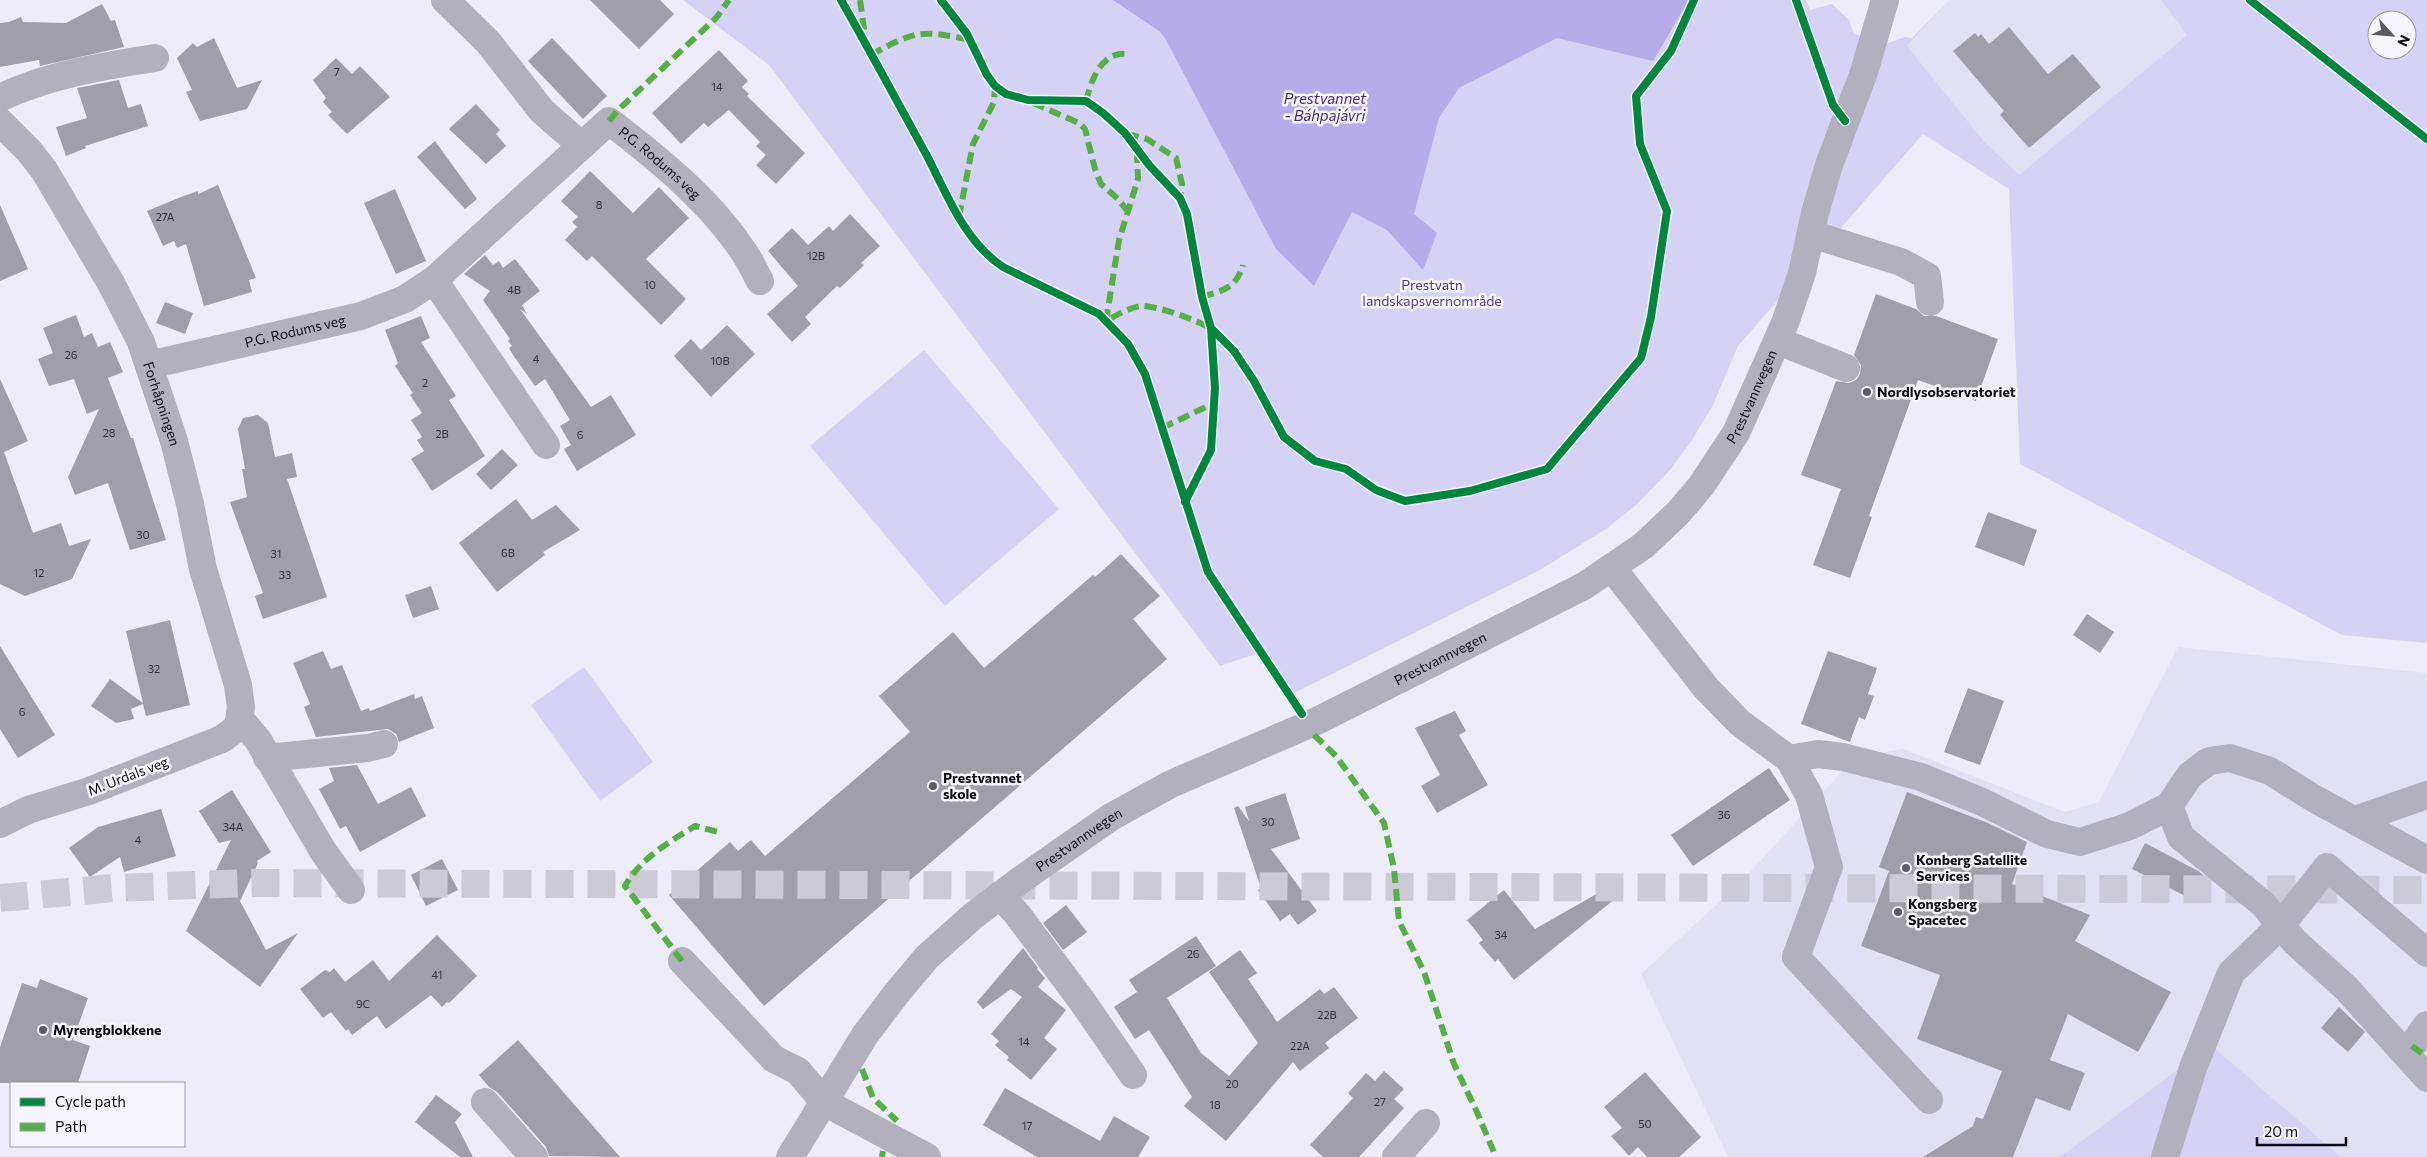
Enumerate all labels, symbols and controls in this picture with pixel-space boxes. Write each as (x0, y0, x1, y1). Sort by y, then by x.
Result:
north arrow (2367, 10, 2417, 60)
text: N (2394, 32, 2414, 49)
house number: 7 (334, 65, 340, 78)
house number: 14 (711, 80, 723, 93)
water label: Prestvannet - Báhpajávri (1284, 89, 1367, 124)
street label: P.G. Rodums veg (615, 123, 705, 203)
house number: 8 (596, 198, 603, 211)
house number: 27A (156, 210, 175, 223)
house number: 12B (807, 249, 825, 262)
park label: Prestvatn landskapsvernområde (1362, 276, 1502, 309)
house number: 10 (644, 278, 656, 291)
house number: 4B (507, 283, 521, 296)
street label: P.G. Rodums veg (243, 311, 348, 351)
street label: Prestvannvegen (1722, 347, 1780, 447)
house number: 26 (65, 348, 78, 361)
house number: 4 (533, 352, 540, 365)
house number: 10B (711, 354, 729, 367)
street label: Forhåpningen (140, 359, 184, 448)
house number: 2 (422, 376, 428, 389)
place label: Nordlysobservatoriet (1877, 383, 2016, 400)
marker: Nordlysobservatoriet (1861, 386, 1873, 398)
house number: 28 (103, 426, 116, 439)
house number: 2B (435, 427, 449, 440)
house number: 6 (577, 428, 584, 441)
house number: 30 (136, 528, 150, 541)
house number: 6B (501, 546, 515, 559)
house number: 31 (271, 547, 281, 560)
house number: 12 (34, 566, 44, 579)
house number: 33 (279, 568, 291, 581)
street label: Prestvannvegen (1391, 628, 1489, 689)
house number: 32 (148, 662, 160, 675)
house number: 6 (19, 705, 26, 718)
street label: M. Urdals veg (85, 752, 171, 799)
place label: Prestvannet skole (943, 769, 1022, 802)
marker: Prestvannet skole (927, 780, 939, 792)
street label: Prestvannvegen (1032, 804, 1125, 875)
house number: 36 (1718, 808, 1731, 821)
house number: 30 (1261, 815, 1275, 828)
house number: 34A (223, 820, 244, 833)
house number: 4 (135, 833, 142, 846)
place label: Konberg Satellite Services (1916, 851, 2027, 884)
marker: Konberg Satellite Services (1900, 862, 1912, 874)
place label: Kongsberg Spacetec (1908, 895, 1977, 928)
marker: Kongsberg Spacetec (1892, 906, 1904, 918)
house number: 34 (1495, 928, 1508, 941)
house number: 26 (1187, 947, 1200, 960)
house number: 41 (432, 968, 442, 981)
house number: 9C (356, 997, 370, 1010)
house number: 22B (1317, 1008, 1337, 1021)
place label: Myrengblokkene (53, 1021, 161, 1038)
marker: Myrengblokkene (37, 1024, 49, 1036)
house number: 14 (1018, 1035, 1030, 1048)
house number: 22A (1290, 1039, 1310, 1052)
house number: 20 (1225, 1077, 1239, 1090)
legend (10, 1082, 185, 1147)
text: Cycle path (55, 1092, 126, 1110)
house number: 27 (1374, 1095, 1386, 1108)
house number: 18 (1209, 1098, 1221, 1111)
scale bar (2257, 1114, 2346, 1146)
text: Path (55, 1117, 87, 1135)
house number: 50 (1638, 1117, 1652, 1130)
house number: 17 (1022, 1119, 1032, 1132)
text: 20 m (2264, 1122, 2298, 1140)

